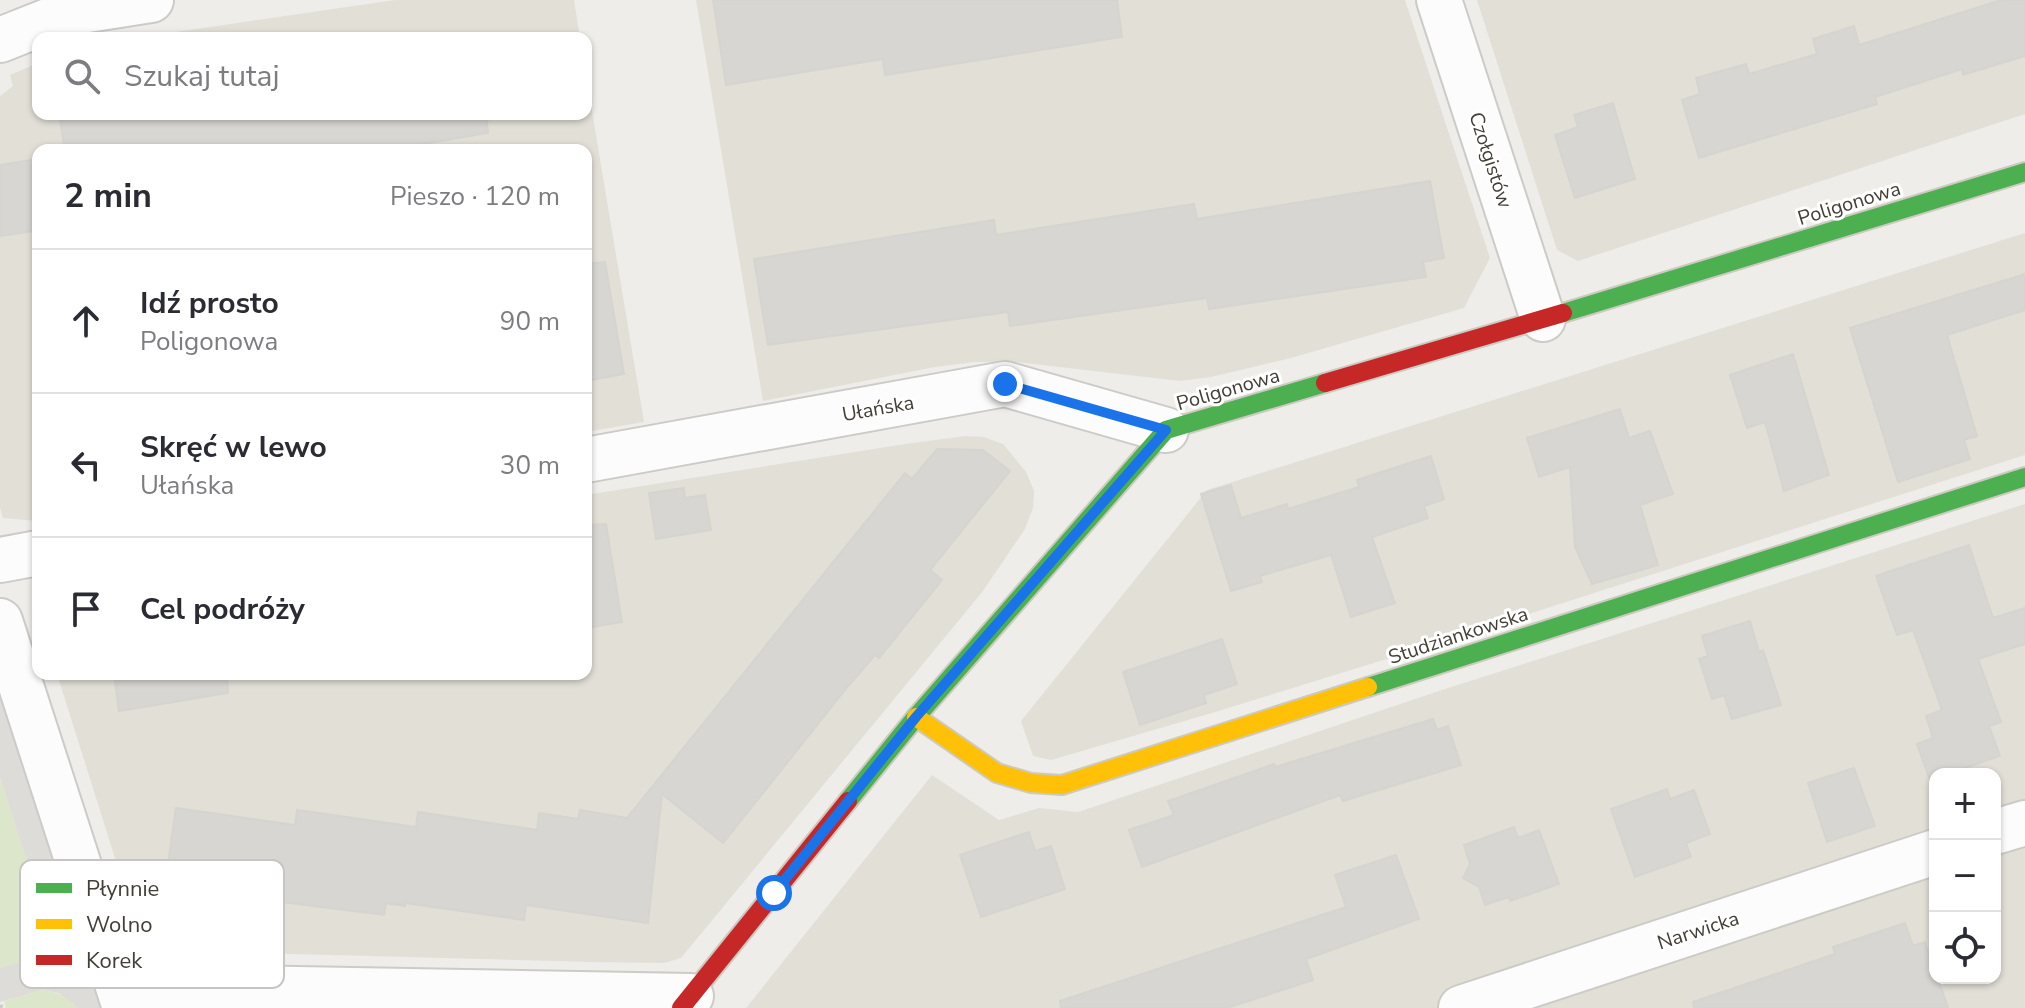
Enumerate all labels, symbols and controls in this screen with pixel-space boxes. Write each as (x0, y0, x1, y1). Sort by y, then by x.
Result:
search box (32, 32, 592, 120)
icon: search (60, 54, 104, 98)
text: Szukaj tutaj (124, 56, 280, 97)
street label: Czołgistów (1462, 109, 1519, 212)
text: 2 min (64, 173, 152, 219)
street label: Poligonowa (1794, 175, 1904, 232)
text: Pieszo · 120 m (390, 179, 560, 214)
text: Idź prosto (140, 283, 279, 324)
icon: ahead (64, 299, 108, 343)
text: 90 m (500, 304, 560, 339)
text: Poligonowa (140, 324, 278, 359)
street label: Poligonowa (1173, 362, 1283, 417)
route end (987, 366, 1023, 402)
street label: Ułańska (840, 389, 916, 428)
text: Skręć w lewo (140, 427, 327, 468)
icon: left (64, 443, 108, 487)
text: 30 m (500, 448, 560, 483)
text: Ułańska (140, 468, 234, 503)
icon: arrive (64, 587, 108, 631)
text: Cel podróży (140, 589, 305, 630)
street label: Studziankowska (1385, 600, 1532, 671)
map controls (1929, 768, 2001, 984)
button: + (1929, 768, 2001, 840)
button: − (1929, 840, 2001, 912)
legend (20, 860, 284, 988)
text: Płynnie (86, 874, 159, 904)
route start (756, 875, 792, 911)
street label: Narwicka (1654, 905, 1742, 956)
text: Wolno (86, 910, 152, 940)
button: locate (1929, 912, 2001, 984)
text: Korek (86, 946, 143, 976)

